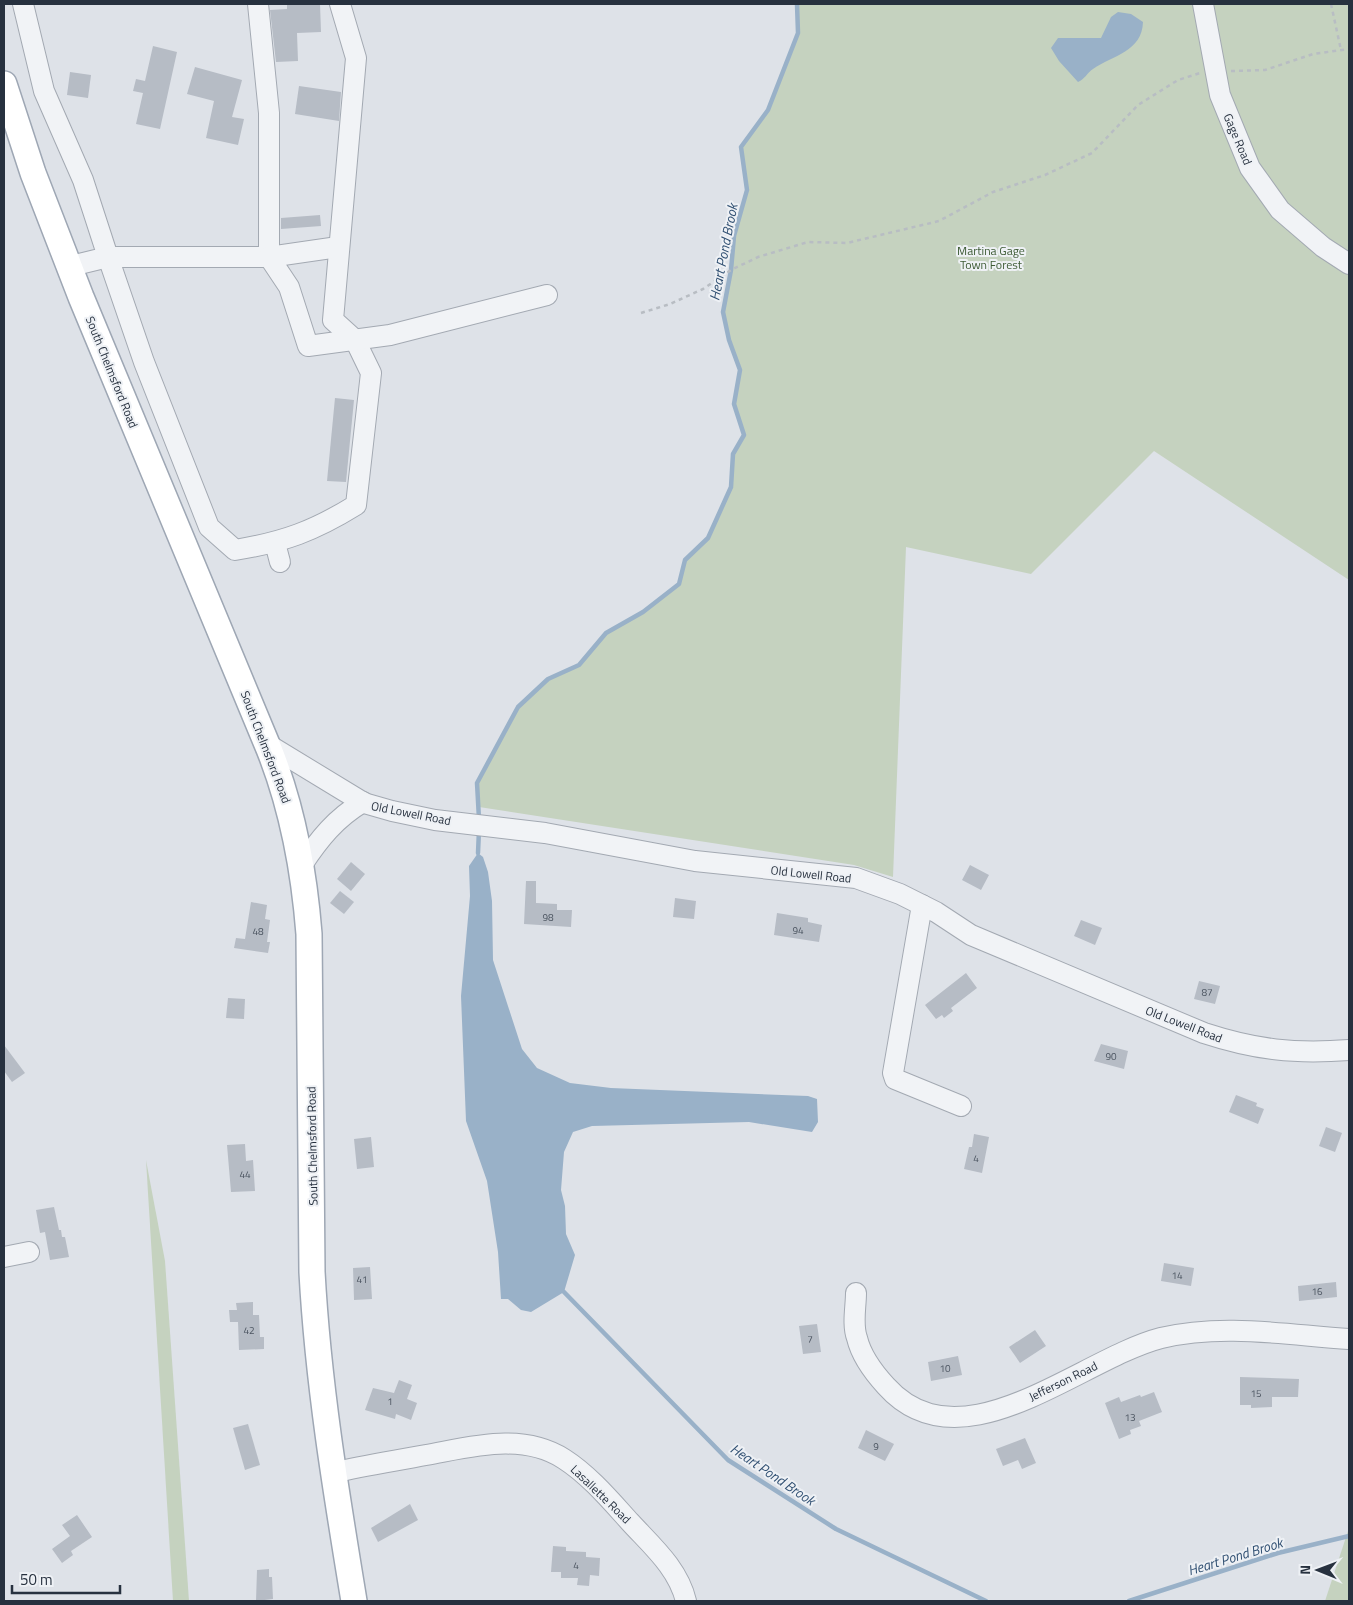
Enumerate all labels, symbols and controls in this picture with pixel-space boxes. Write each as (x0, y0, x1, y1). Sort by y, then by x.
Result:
street label: Gage Road (1219, 110, 1257, 168)
water label: Heart Pond Brook (703, 200, 743, 302)
park label: Martina Gage Town Forest (957, 241, 1025, 274)
street label: South Chelmsford Road (81, 313, 143, 431)
street label: South Chelmsford Road (236, 688, 296, 806)
street label: Old Lowell Road (369, 796, 453, 830)
street label: Old Lowell Road (770, 860, 852, 888)
house number: 98 (542, 910, 554, 925)
house number: 94 (792, 923, 804, 938)
house number: 48 (252, 924, 264, 939)
house number: 87 (1201, 985, 1213, 1000)
street label: Old Lowell Road (1143, 1001, 1225, 1047)
house number: 90 (1105, 1049, 1117, 1064)
street label: South Chelmsford Road (301, 1086, 323, 1206)
house number: 4 (973, 1151, 979, 1166)
house number: 44 (239, 1167, 251, 1182)
house number: 14 (1171, 1268, 1183, 1283)
house number: 41 (356, 1272, 368, 1287)
house number: 16 (1311, 1284, 1323, 1299)
house number: 42 (243, 1323, 255, 1338)
house number: 7 (807, 1332, 813, 1347)
street label: Jefferson Road (1025, 1356, 1101, 1406)
house number: 10 (939, 1361, 951, 1376)
house number: 15 (1250, 1386, 1262, 1401)
house number: 1 (387, 1394, 393, 1409)
house number: 13 (1124, 1410, 1136, 1425)
water label: Heart Pond Brook (726, 1438, 821, 1511)
house number: 9 (873, 1439, 879, 1454)
street label: Lasallette Road (566, 1460, 636, 1528)
water label: Heart Pond Brook (1185, 1531, 1287, 1580)
north arrow (1293, 1545, 1343, 1595)
house number: 4 (573, 1558, 579, 1573)
scale bar (12, 1562, 120, 1594)
text: N (1294, 1565, 1315, 1575)
text: 50 m (20, 1568, 53, 1591)

